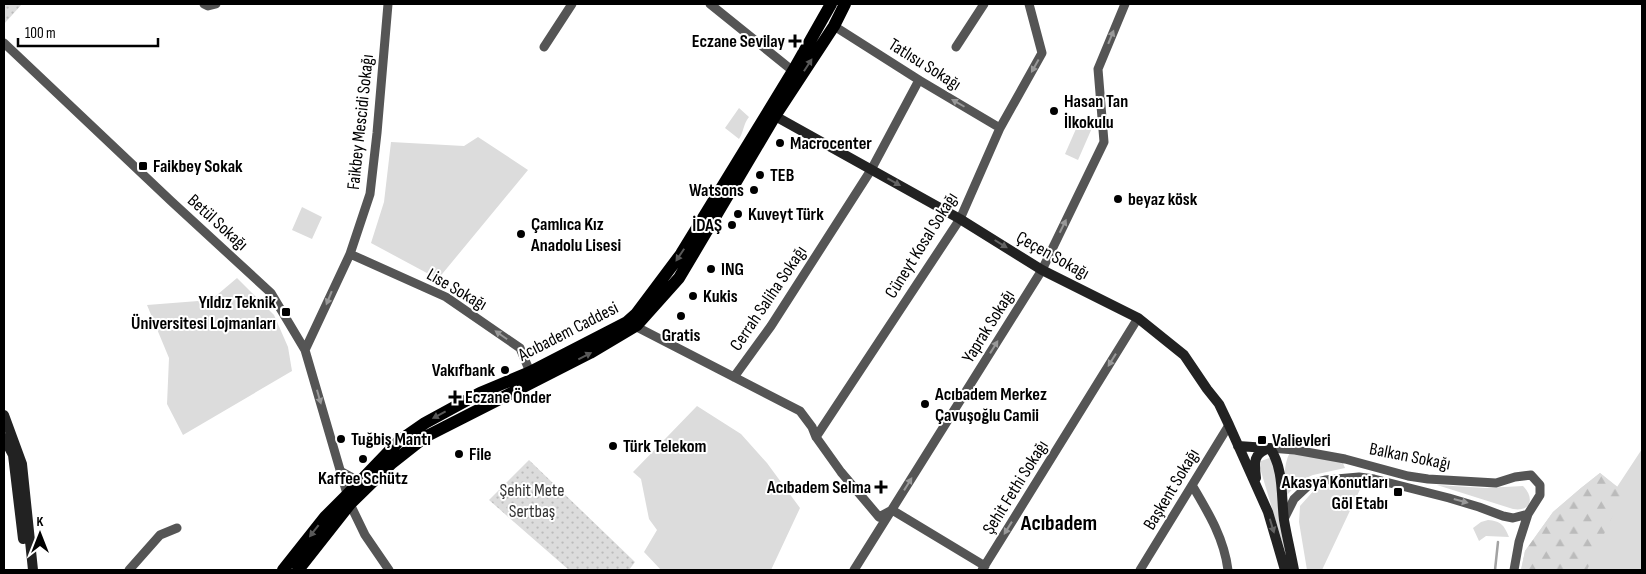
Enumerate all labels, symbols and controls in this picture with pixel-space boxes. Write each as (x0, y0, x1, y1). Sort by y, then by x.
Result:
scale bar (18, 15, 158, 47)
text: 100 m (25, 24, 56, 43)
one-way arrow (1108, 30, 1116, 44)
place label: Eczane Sevilay (692, 31, 785, 52)
street label: Tatlısu Sokağı (885, 34, 965, 95)
marker: Eczane Sevilay (789, 35, 801, 47)
street label: Faikbey Mescidi Sokağı (343, 53, 378, 191)
one-way arrow (803, 58, 813, 72)
one-way arrow (1030, 60, 1039, 73)
place label: Hasan Tan İlkokulu (1064, 91, 1128, 133)
one-way arrow (952, 99, 965, 108)
marker: Hasan Tan İlkokulu (1048, 105, 1060, 117)
place label: Macrocenter (790, 133, 872, 154)
marker: Macrocenter (774, 137, 786, 149)
place label: Faikbey Sokak (153, 156, 243, 177)
marker: Faikbey Sokak (137, 160, 149, 172)
place label: TEB (770, 165, 795, 186)
marker: TEB (754, 169, 766, 181)
one-way arrow (887, 178, 901, 186)
place label: Watsons (689, 180, 744, 201)
marker: Watsons (748, 184, 760, 196)
street label: Cüneyt Kosal Sokağı (881, 188, 962, 302)
place label: beyaz kösk (1128, 189, 1198, 210)
street label: Betül Sokağı (183, 190, 252, 255)
marker: beyaz kösk (1112, 193, 1124, 205)
place label: Kuveyt Türk (748, 204, 824, 225)
marker: Kuveyt Türk (732, 208, 744, 220)
place label: Çamlıca Kız Anadolu Lisesi (530, 214, 621, 256)
place label: İDAŞ (692, 215, 722, 236)
marker: İDAŞ (726, 219, 738, 231)
one-way arrow (1060, 219, 1068, 233)
street label: Çeçen Sokağı (1013, 227, 1093, 284)
marker: Çamlıca Kız Anadolu Lisesi (515, 228, 527, 240)
one-way arrow (994, 240, 1008, 249)
street label: Cerrah Saliha Sokağı (726, 242, 811, 355)
one-way arrow (675, 249, 684, 262)
place label: ING (721, 259, 744, 280)
marker: ING (705, 263, 717, 275)
street label: Lise Sokağı (423, 264, 491, 315)
place label: Kukis (703, 286, 738, 307)
street label: Yaprak Sokağı (958, 286, 1019, 367)
marker: Kukis (687, 290, 699, 302)
one-way arrow (325, 291, 333, 306)
place label: Yıldız Teknik Üniversitesi Lojmanları (131, 292, 276, 334)
street label: Acıbadem Caddesi (514, 297, 622, 366)
marker: Yıldız Teknik Üniversitesi Lojmanları (280, 306, 292, 318)
marker: Gratis (675, 310, 687, 322)
place label: Gratis (662, 325, 700, 346)
one-way arrow (494, 330, 508, 340)
one-way arrow (989, 340, 999, 353)
one-way arrow (578, 352, 592, 360)
one-way arrow (1107, 353, 1117, 366)
place label: Vakıfbank (432, 360, 495, 381)
marker: Vakıfbank (499, 364, 511, 376)
place label: Acıbadem Merkez Çavuşoğlu Camii (934, 384, 1047, 426)
place label: Eczane Önder (465, 387, 552, 408)
one-way arrow (315, 389, 323, 404)
marker: Eczane Önder (449, 391, 461, 403)
marker: Acıbadem Merkez Çavuşoğlu Camii (919, 398, 931, 410)
one-way arrow (432, 411, 446, 419)
place label: Tuğbiş Mantı (351, 429, 431, 450)
place label: Valievleri (1272, 430, 1331, 451)
marker: Tuğbiş Mantı (335, 433, 347, 445)
marker: Valievleri (1256, 434, 1268, 446)
place label: Türk Telekom (623, 436, 707, 457)
street label: Şehit Fethi Sokağı (978, 436, 1053, 538)
street label: Balkan Sokağı (1368, 438, 1452, 475)
marker: Türk Telekom (607, 440, 619, 452)
place label: File (469, 444, 492, 465)
street label: Başkent Sokağı (1139, 445, 1204, 534)
marker: File (453, 448, 465, 460)
marker: Kaffee Schütz (357, 453, 369, 465)
place label: Kaffee Schütz (318, 468, 408, 489)
place label: Akasya Konutları Göl Etabı (1281, 472, 1388, 514)
place label: Acıbadem Selma (766, 477, 871, 498)
one-way arrow (903, 478, 913, 491)
park label: Şehit Mete Sertbaş (500, 480, 564, 522)
marker: Acıbadem Selma (875, 481, 887, 493)
marker: Akasya Konutları Göl Etabı (1392, 486, 1404, 498)
one-way arrow (1453, 498, 1468, 506)
north arrow (15, 509, 65, 559)
district label: Acıbadem (1020, 510, 1097, 537)
text: K (37, 513, 44, 530)
one-way arrow (1269, 518, 1277, 533)
one-way arrow (1004, 521, 1013, 534)
one-way arrow (309, 524, 320, 537)

